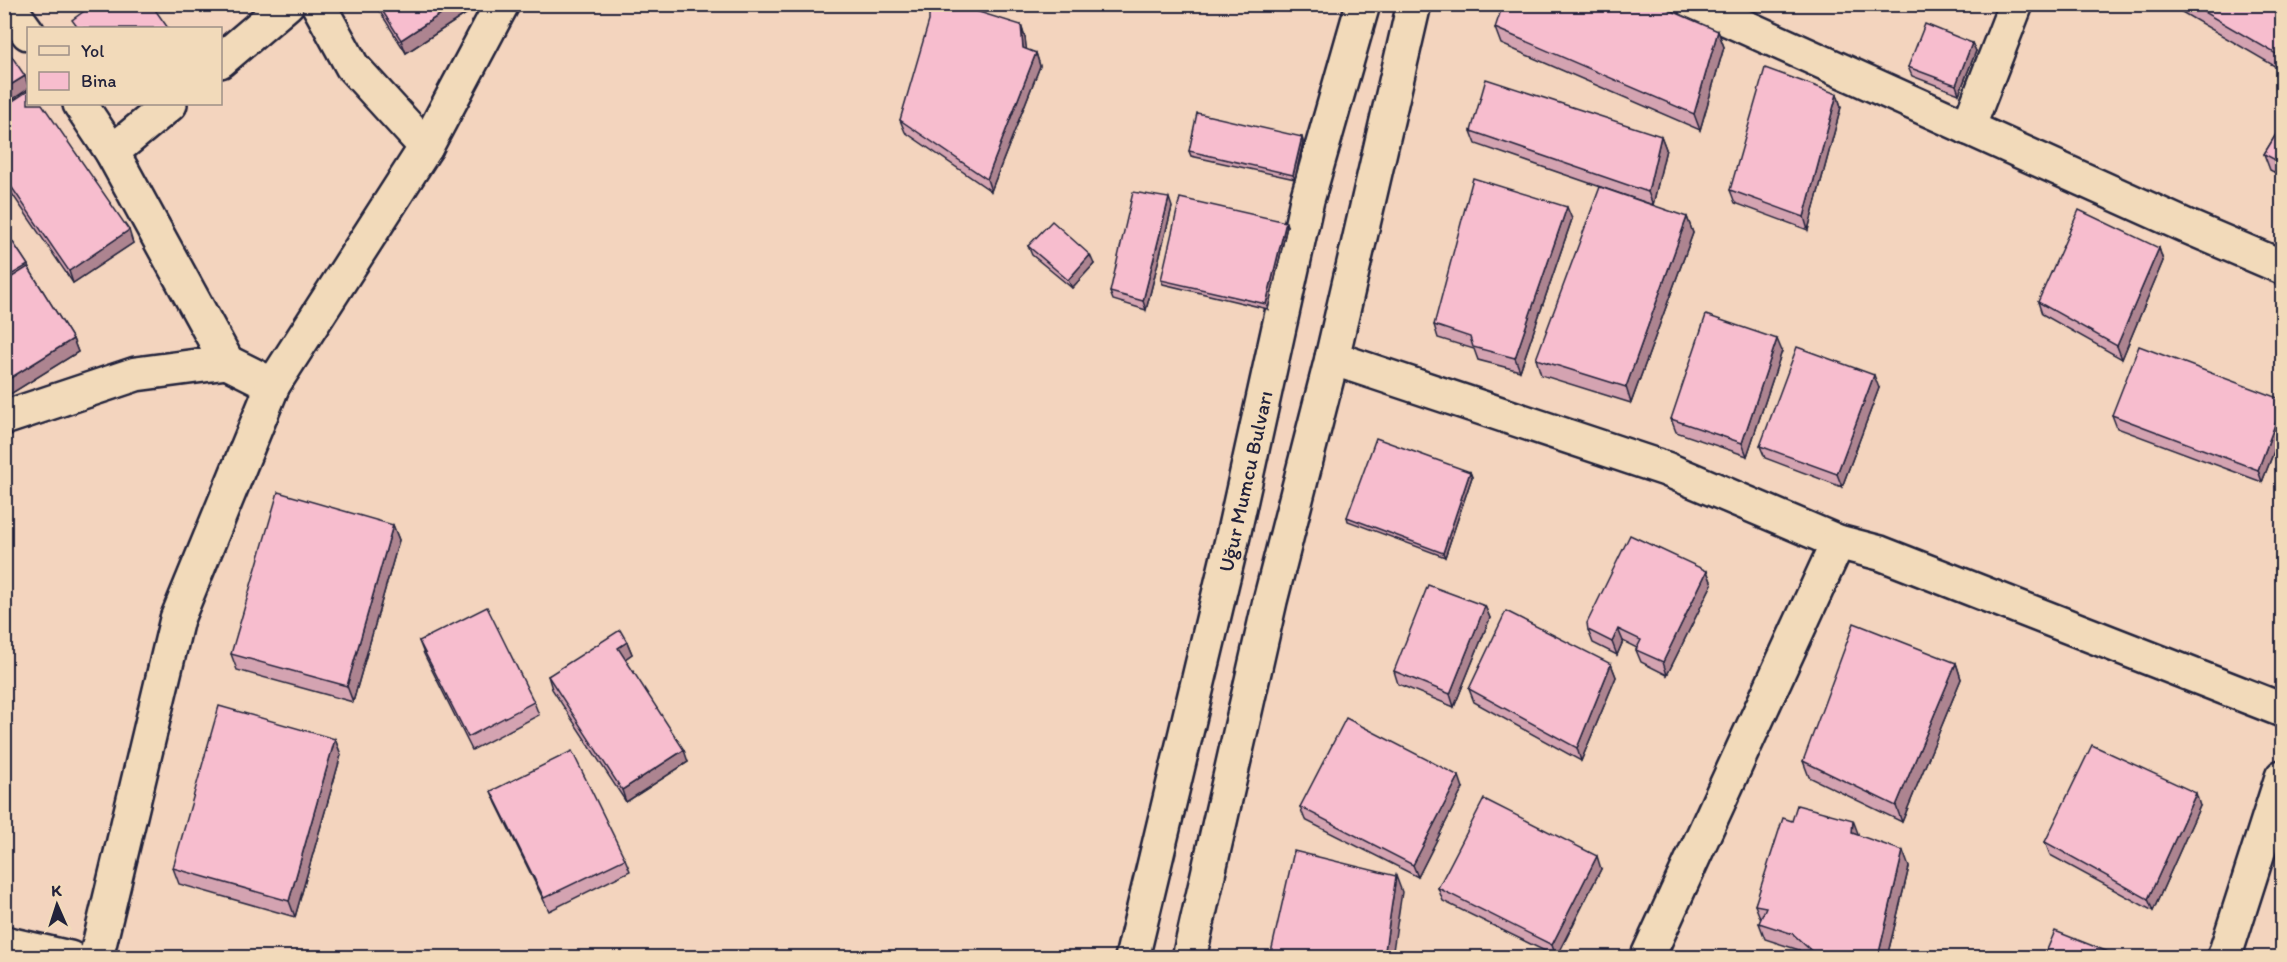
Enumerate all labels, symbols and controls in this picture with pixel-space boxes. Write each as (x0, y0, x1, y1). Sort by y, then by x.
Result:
legend (27, 27, 222, 105)
text: Yol (81, 40, 104, 62)
text: Bina (81, 70, 116, 92)
street label: Uğur Mumcu Bulvarı (1212, 388, 1277, 574)
north arrow (27, 875, 87, 935)
text: K (51, 881, 63, 900)

